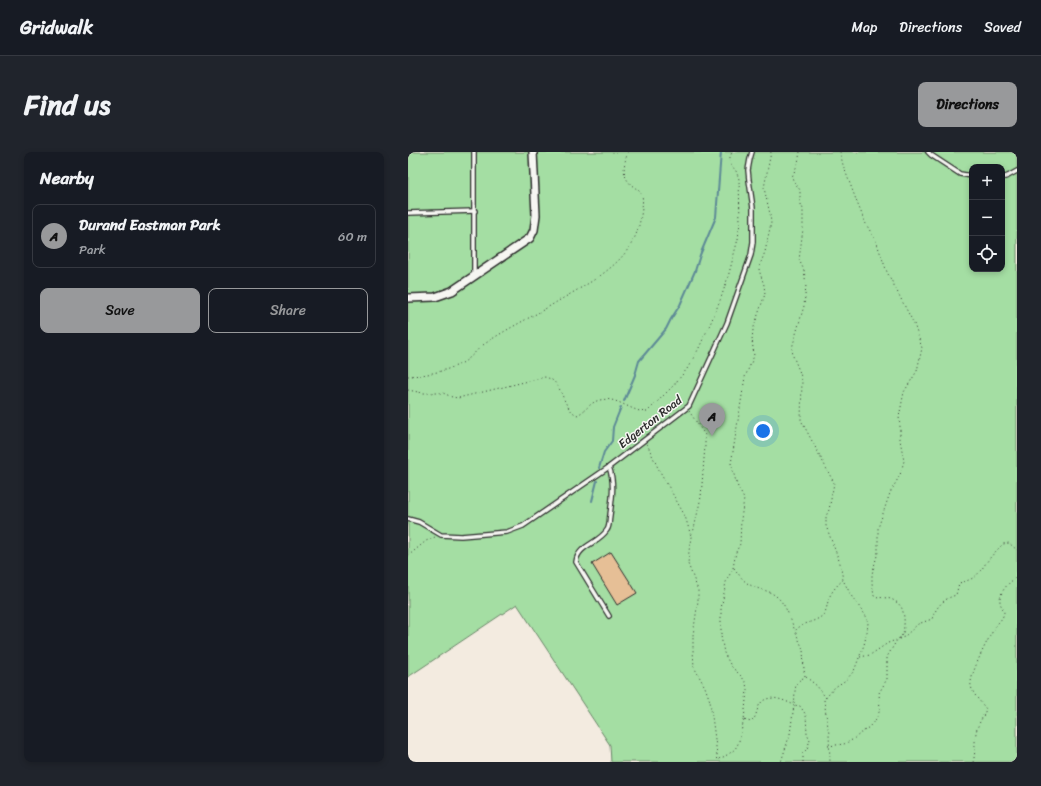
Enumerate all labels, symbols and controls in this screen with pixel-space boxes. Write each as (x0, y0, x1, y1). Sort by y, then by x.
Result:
text: Gridwalk (20, 11, 93, 44)
text: Map (851, 15, 877, 40)
text: Directions (899, 15, 962, 40)
text: Saved (984, 15, 1021, 40)
text: Find us (24, 80, 111, 129)
button: Directions (918, 82, 1017, 127)
text: Nearby (40, 163, 94, 193)
map controls (969, 164, 1005, 272)
button: + (969, 164, 1005, 200)
button: − (969, 200, 1005, 236)
text: Durand Eastman Park (79, 212, 221, 238)
text: A (50, 225, 58, 248)
text: 60 m (338, 225, 367, 248)
button: locate (969, 236, 1005, 272)
text: Park (79, 238, 106, 261)
button: Save (40, 288, 200, 333)
button: Share (208, 288, 368, 333)
street label: Edgerton Road (613, 389, 687, 454)
pin: A (699, 403, 725, 436)
your location (753, 421, 773, 441)

